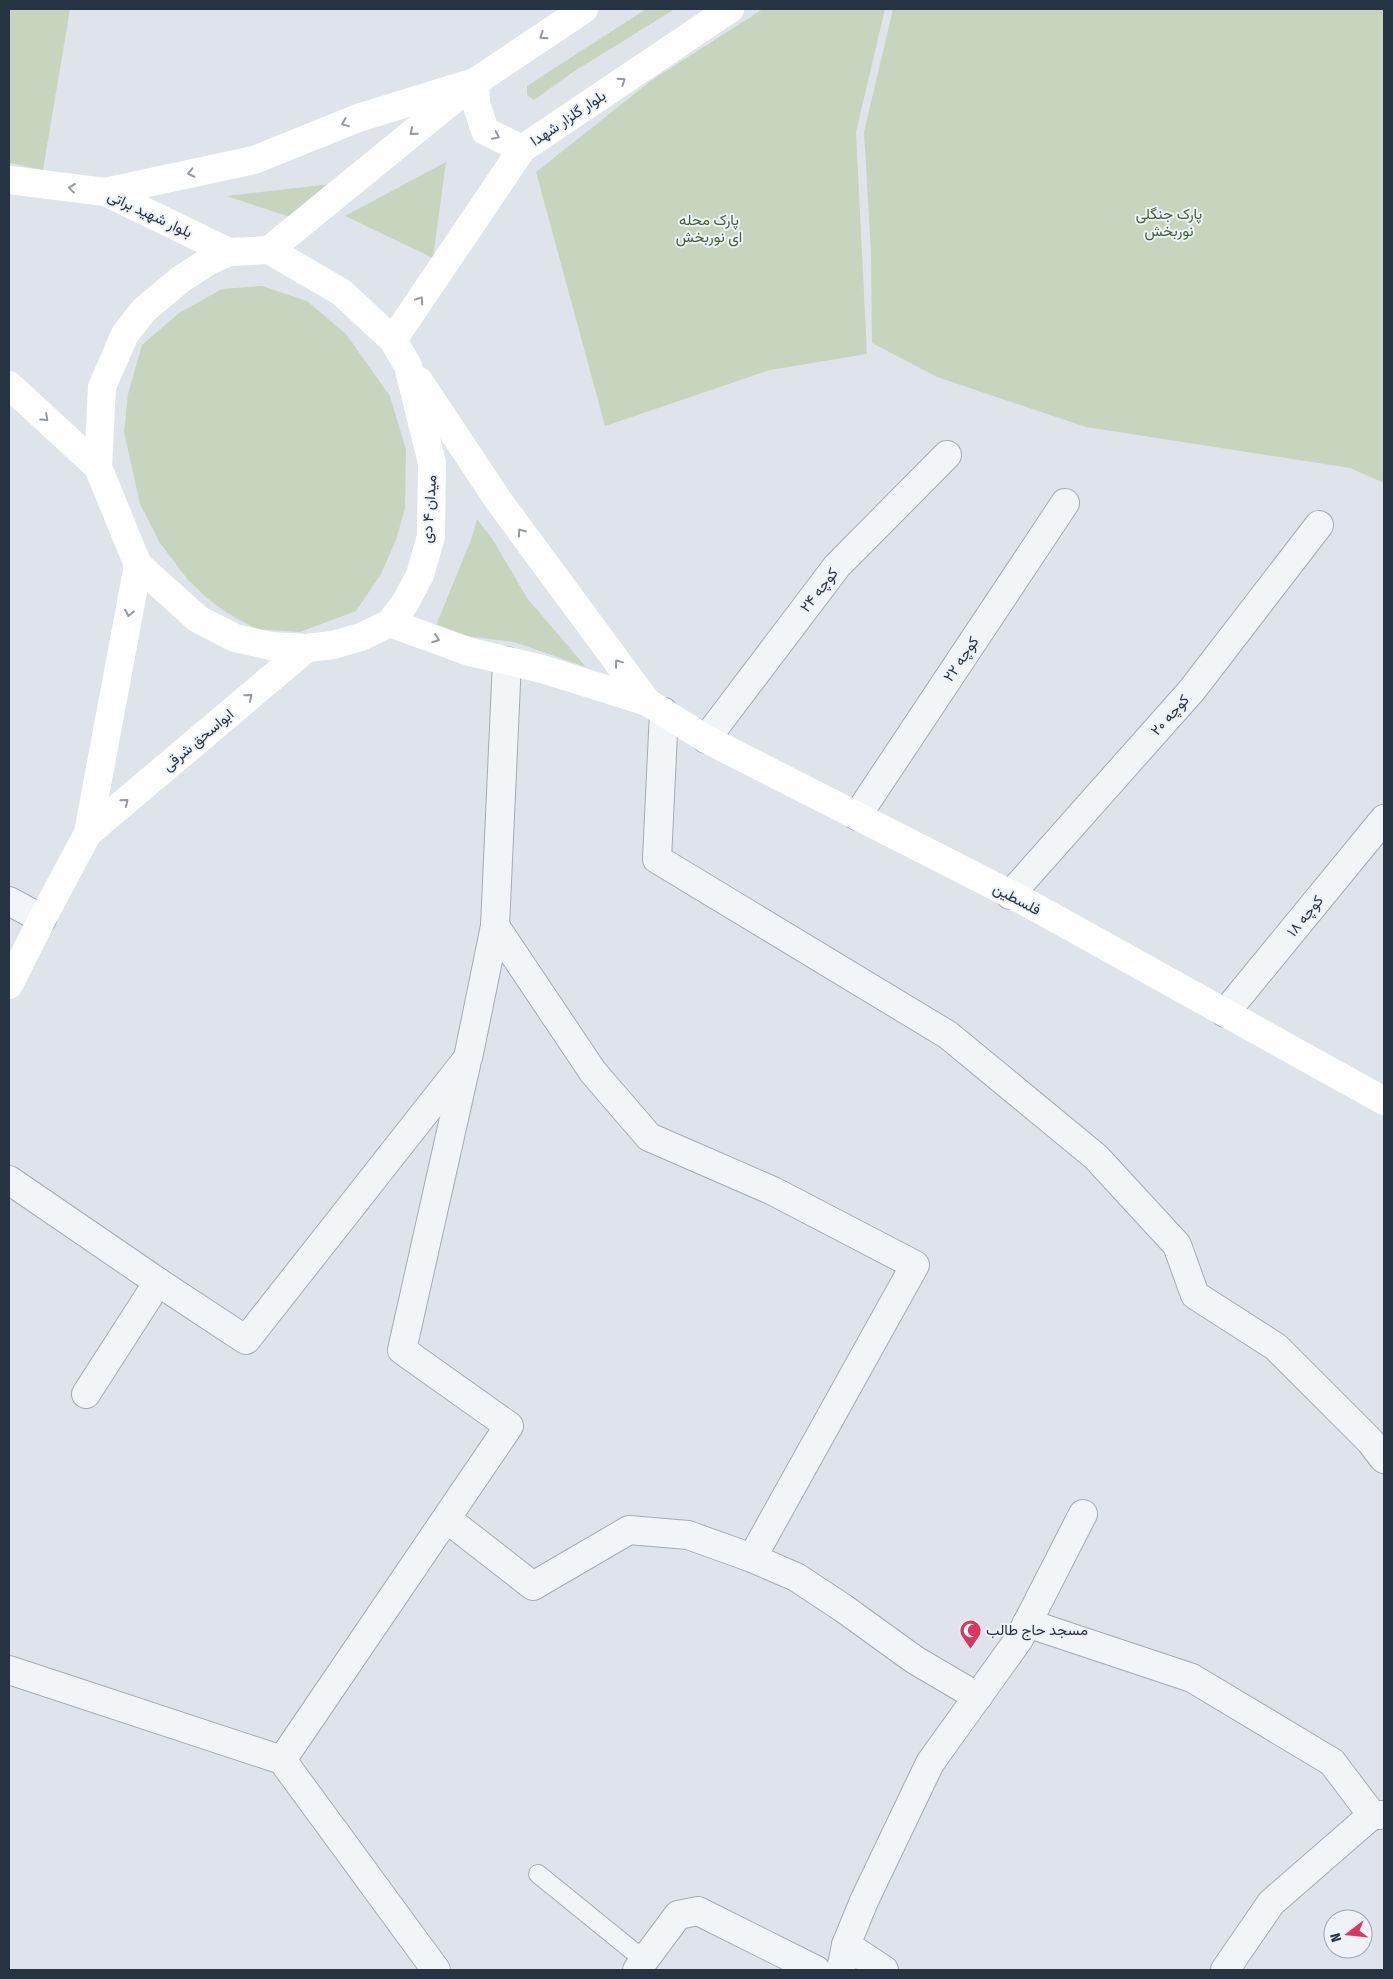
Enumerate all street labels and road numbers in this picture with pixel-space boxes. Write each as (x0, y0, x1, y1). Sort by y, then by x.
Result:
street label: بلوار گلزار شهدا (527, 86, 609, 150)
street label: بلوار شهید براتی (104, 187, 195, 242)
street label: میدان ۴ دی (418, 474, 441, 544)
street label: کوچه ۲۴ (796, 564, 843, 616)
street label: کوچه ۲۲ (939, 633, 984, 685)
street label: کوچه ۲۰ (1147, 691, 1194, 740)
street label: ابواسحق شرقی (159, 705, 238, 776)
street label: فلسطین (990, 879, 1044, 920)
street label: کوچه ۱۸ (1283, 891, 1328, 941)

